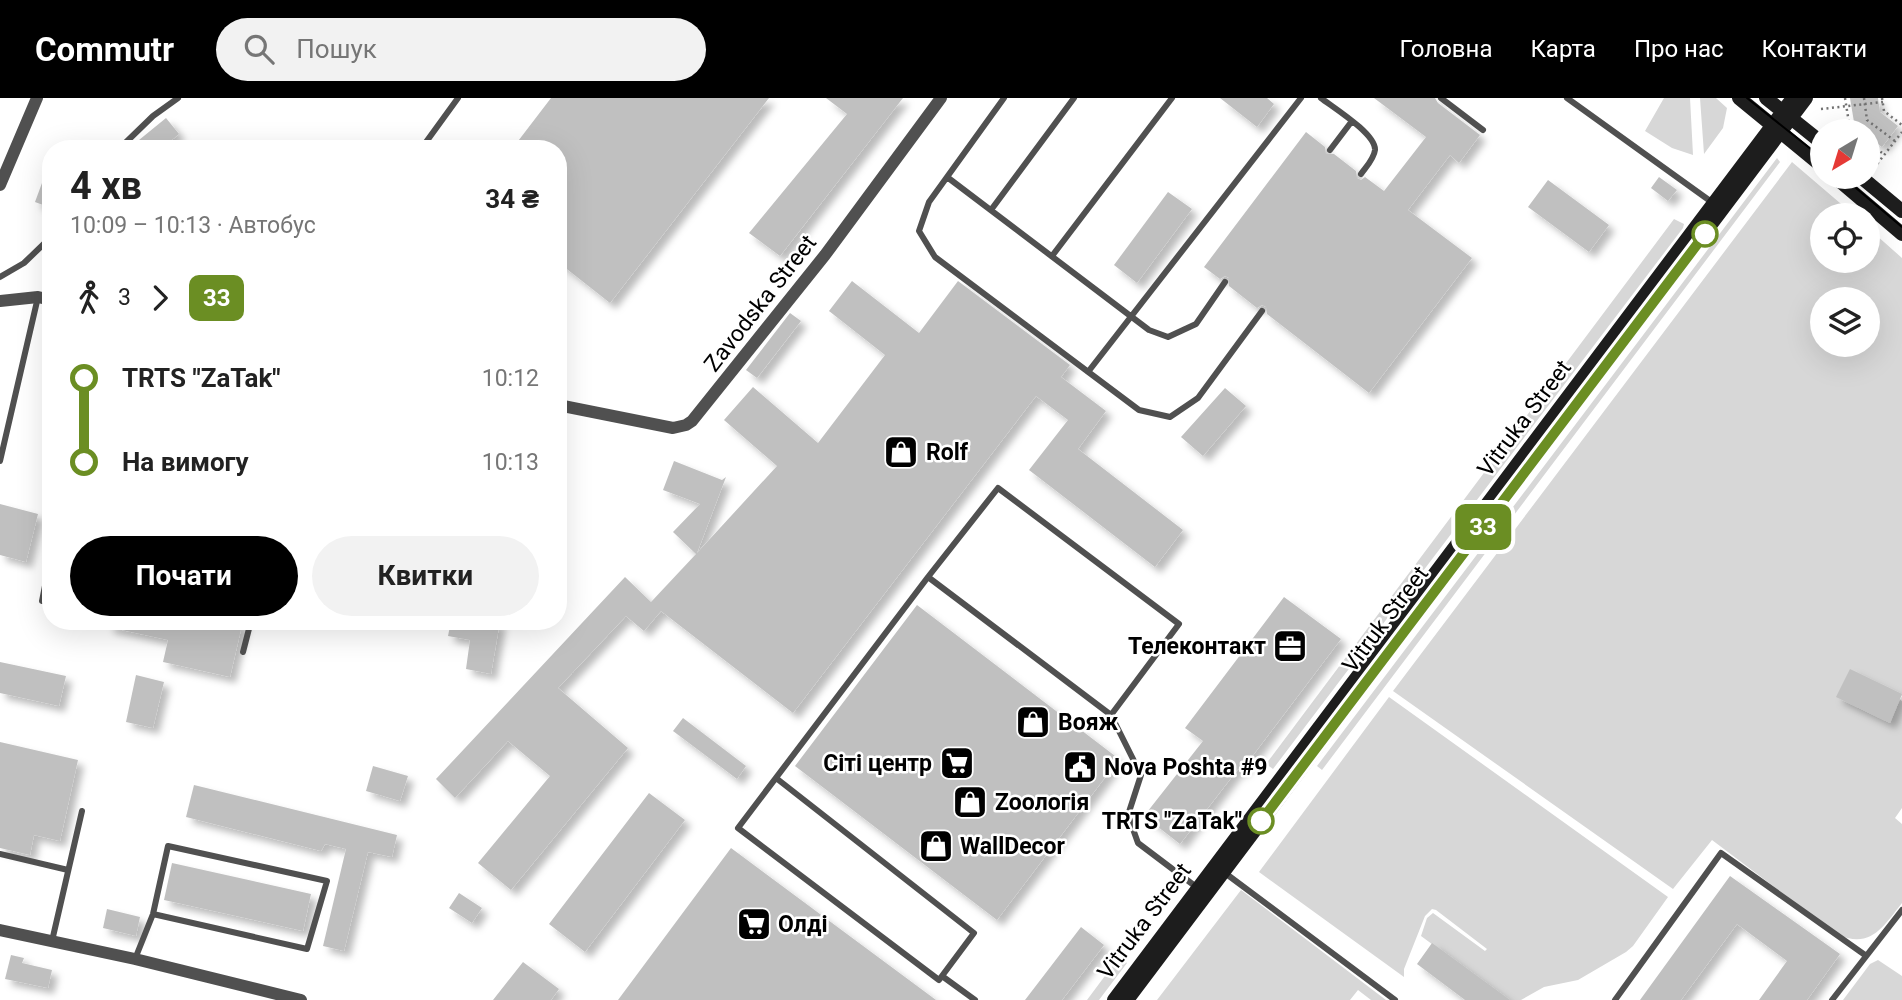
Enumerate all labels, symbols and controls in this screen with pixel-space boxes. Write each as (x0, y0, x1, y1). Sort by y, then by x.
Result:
search box (216, 18, 706, 81)
text: Commutr (35, 30, 174, 69)
icon: search (240, 30, 278, 68)
text: Пошук (296, 34, 377, 64)
text: Головна (1400, 35, 1492, 63)
text: Карта (1530, 35, 1596, 63)
text: Про нас (1634, 35, 1724, 63)
text: Контакти (1762, 35, 1867, 63)
north arrow (1810, 119, 1880, 189)
map controls (1810, 119, 1880, 357)
text: 4 хв (70, 164, 142, 208)
text: 34 ₴ (485, 184, 539, 214)
button: locate (1810, 203, 1880, 273)
text: 10:09 – 10:13 · Автобус (70, 212, 316, 239)
unlabelled marker (1692, 221, 1718, 247)
street label: Zavodska Street (699, 230, 822, 377)
icon: walk (70, 279, 108, 317)
icon: forward (141, 279, 179, 317)
text: 3 (118, 284, 131, 311)
text: 33 (203, 284, 230, 312)
button: layers (1810, 287, 1880, 357)
street label: Vitruka Street (1472, 355, 1577, 482)
text: TRTS "ZaTak" (122, 363, 281, 393)
text: 10:12 (482, 365, 539, 392)
shop icon: Rolf (882, 433, 920, 471)
place label: Rolf (926, 439, 969, 466)
text: На вимогу (122, 447, 249, 477)
text: 10:13 (482, 449, 539, 476)
line badge: 33 (1452, 504, 1514, 550)
text: 33 (1469, 513, 1497, 541)
button: Почати (70, 536, 298, 616)
button: Квитки (312, 536, 539, 616)
street label: Vitruk Street (1337, 561, 1434, 678)
office icon: Телеконтакт (1271, 627, 1309, 665)
place label: Телеконтакт (1128, 633, 1266, 660)
shop icon: Вояж (1014, 703, 1052, 741)
place label: Вояж (1058, 709, 1119, 736)
supermarket icon: Сіті центр (938, 744, 976, 782)
public building icon: Nova Poshta #9 (1061, 748, 1099, 786)
place label: Сіті центр (823, 750, 932, 777)
place label: Nova Poshta #9 (1104, 754, 1268, 781)
shop icon: Zooлогія (951, 783, 989, 821)
place label: Zooлогія (995, 789, 1089, 816)
place label: TRTS "ZaTak" (1102, 808, 1242, 835)
marker: TRTS "ZaTak" (1248, 808, 1274, 834)
shop icon: WallDecor (917, 827, 955, 865)
place label: WallDecor (960, 833, 1066, 860)
street label: Vitruka Street (1092, 858, 1197, 985)
supermarket icon: Олді (735, 905, 773, 943)
place label: Олді (778, 911, 828, 938)

